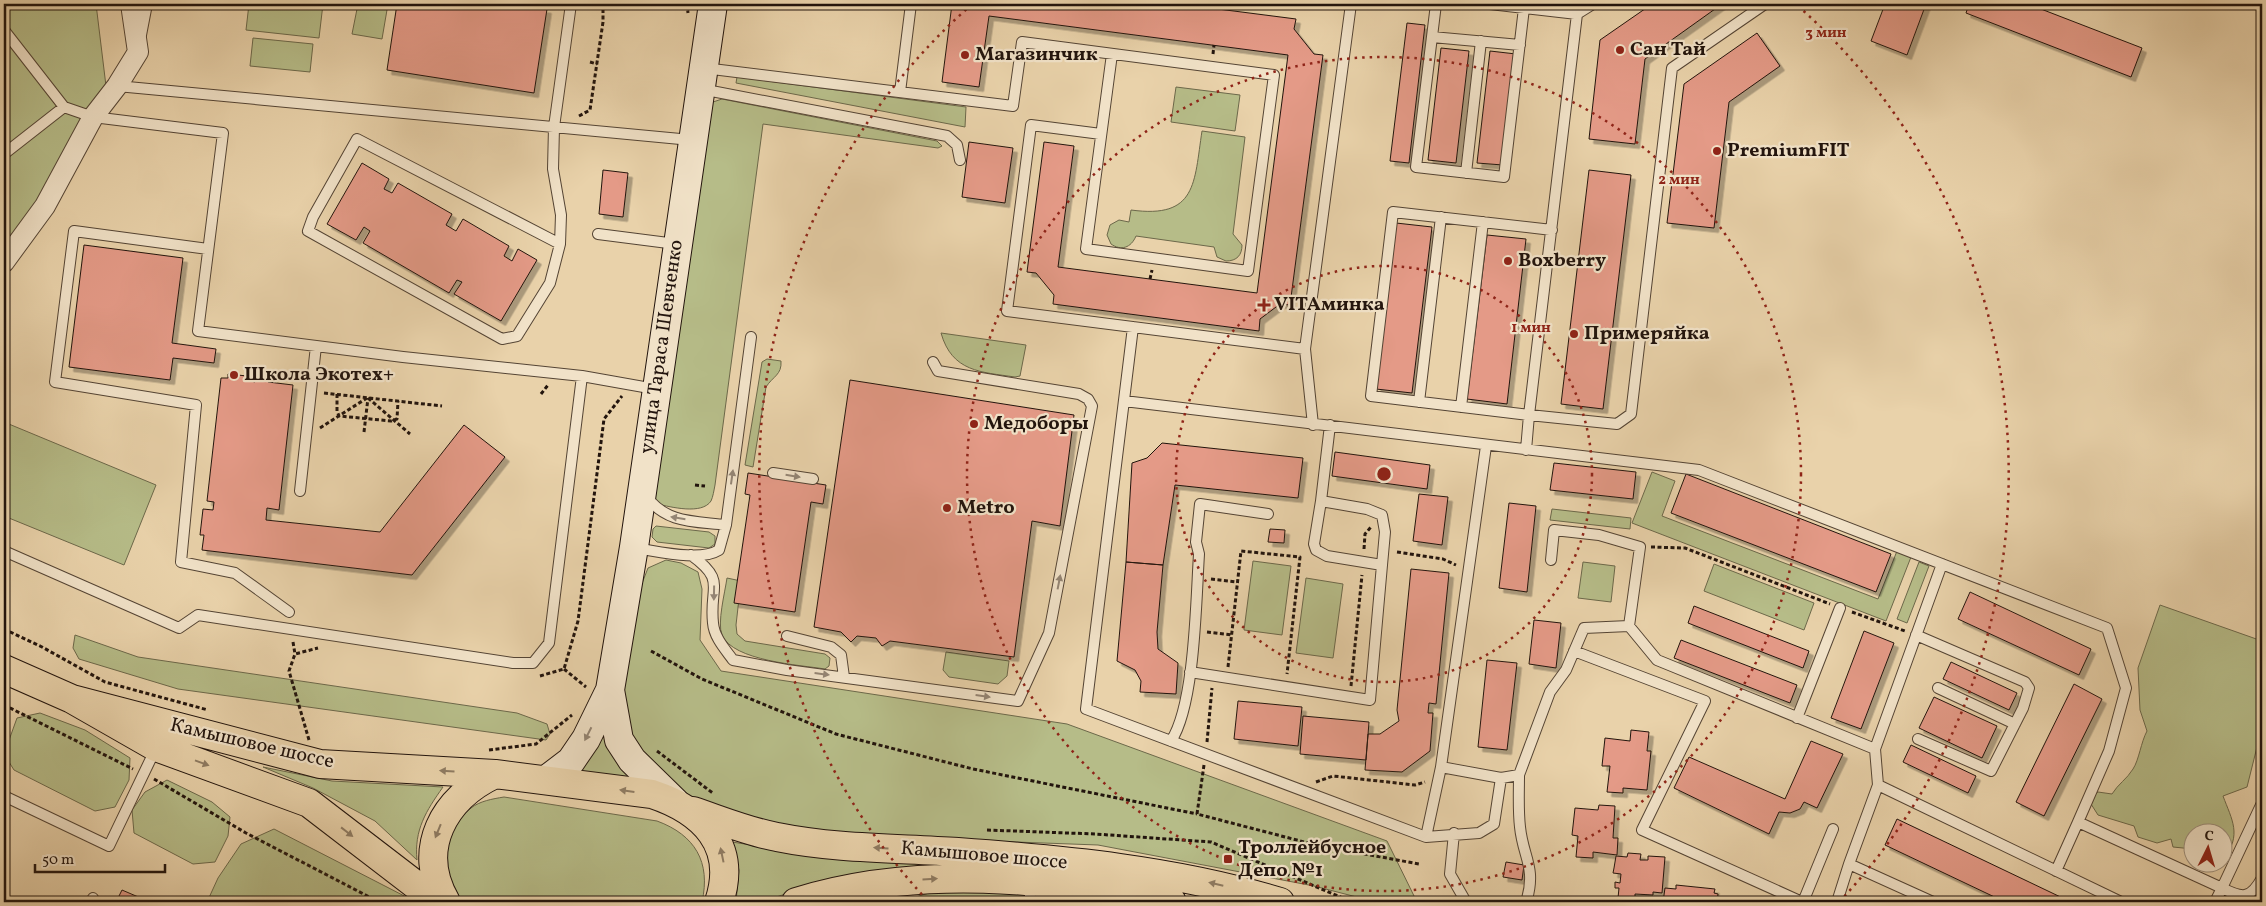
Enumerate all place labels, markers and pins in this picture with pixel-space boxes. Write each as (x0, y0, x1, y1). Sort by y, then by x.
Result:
place label: Сан Тай (1630, 36, 1706, 64)
place label: Магазинчик (975, 41, 1098, 69)
marker: Сан Тай (1614, 44, 1626, 56)
marker: Магазинчик (959, 49, 971, 61)
place label: PremiumFIT (1727, 137, 1850, 165)
marker: PremiumFIT (1711, 145, 1723, 157)
place label: Boxberry (1518, 247, 1606, 275)
marker: Boxberry (1502, 255, 1514, 267)
place label: VITAминка (1274, 291, 1385, 319)
marker: VITAминка (1258, 299, 1270, 311)
place label: Примеряйка (1584, 320, 1710, 348)
marker: Примеряйка (1568, 328, 1580, 340)
place label: Школа Экотех+ (244, 361, 394, 389)
marker: Школа Экотех+ (228, 369, 240, 381)
place label: Медоборы (984, 410, 1089, 438)
marker: Медоборы (968, 418, 980, 430)
centre of rings (1375, 465, 1393, 483)
place label: Metro (957, 494, 1015, 522)
marker: Metro (941, 502, 953, 514)
place label: Троллейбусное Депо №1 (1238, 834, 1386, 885)
marker: Троллейбусное Депо №1 (1222, 853, 1234, 865)

